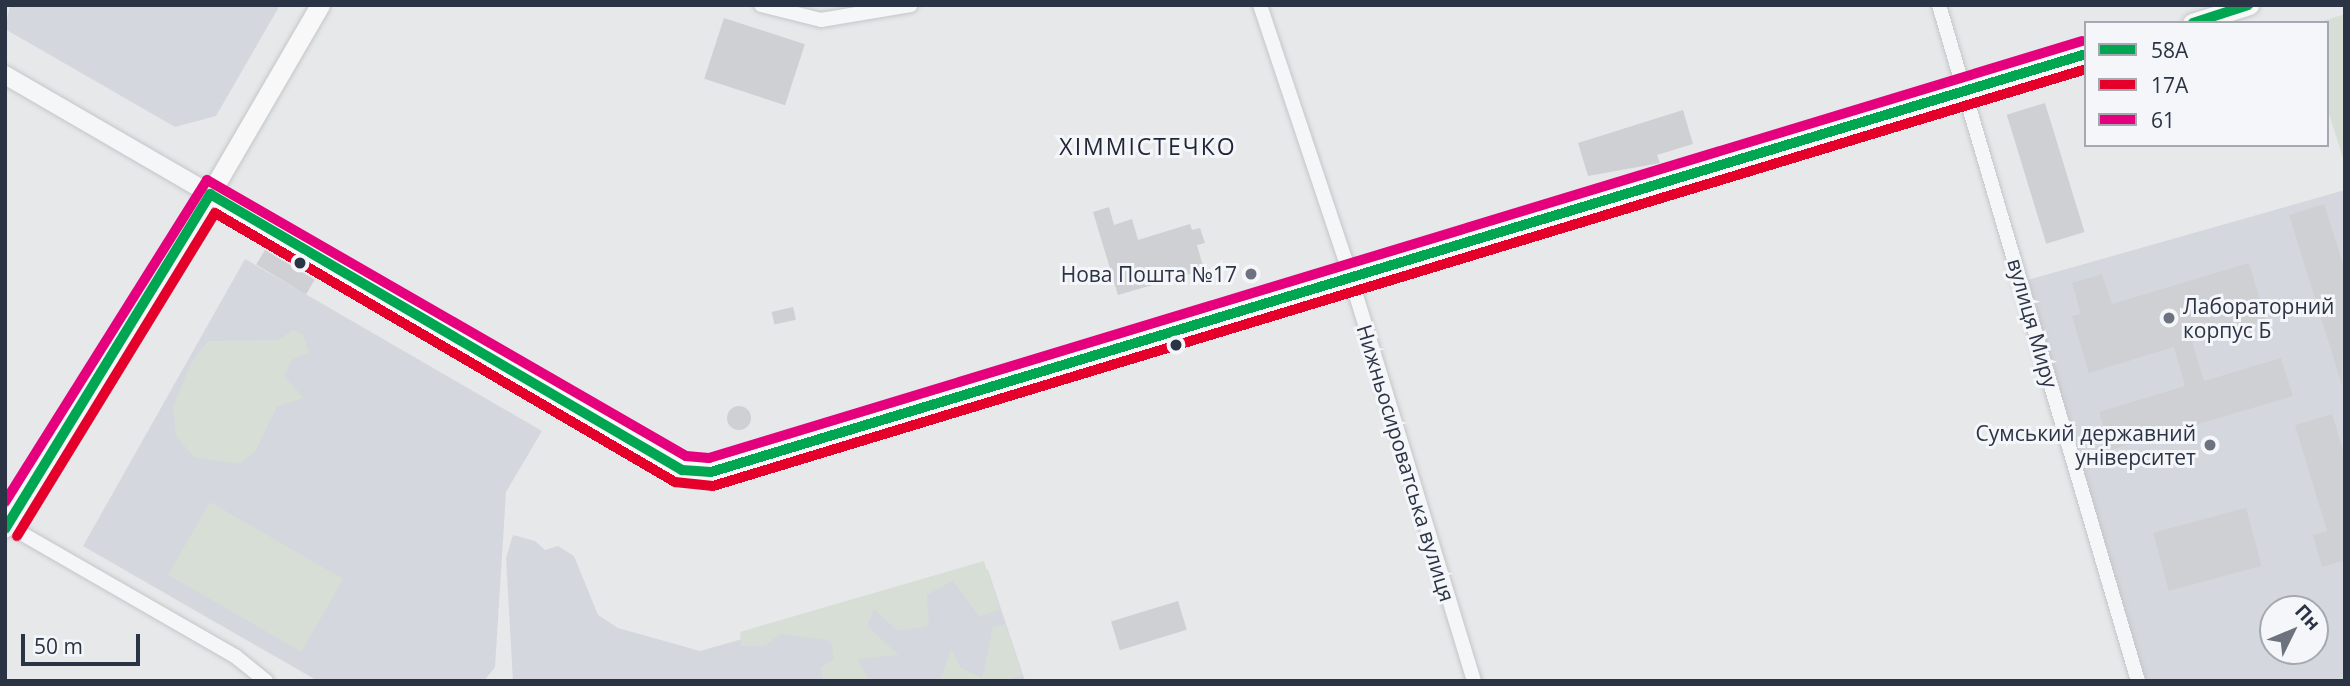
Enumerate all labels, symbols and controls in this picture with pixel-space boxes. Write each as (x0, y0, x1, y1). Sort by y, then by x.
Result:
legend (2084, 21, 2329, 147)
text: 58А (2151, 36, 2188, 64)
text: 17А (2151, 71, 2188, 99)
text: 61 (2151, 106, 2175, 134)
district label: ХІММІСТЕЧКО (1061, 132, 1235, 160)
street label: вулиця Миру (2002, 255, 2064, 391)
unlabelled marker (293, 256, 307, 270)
place label: Нова Пошта №17 (1061, 261, 1237, 287)
marker: Нова Пошта №17 (1243, 266, 1259, 282)
place label: Лабораторний корпус Б (2183, 293, 2334, 343)
marker: Лабораторний корпус Б (2161, 310, 2177, 326)
street label: Нижньосироватська вулиця (1352, 322, 1460, 604)
unlabelled marker (1169, 338, 1183, 352)
place label: Сумський державний університет (1976, 420, 2196, 470)
marker: Сумський державний університет (2202, 437, 2218, 453)
north arrow (2259, 595, 2329, 665)
text: Пн (2289, 598, 2327, 636)
scale bar (24, 620, 144, 664)
text: 50 m (34, 632, 83, 660)

